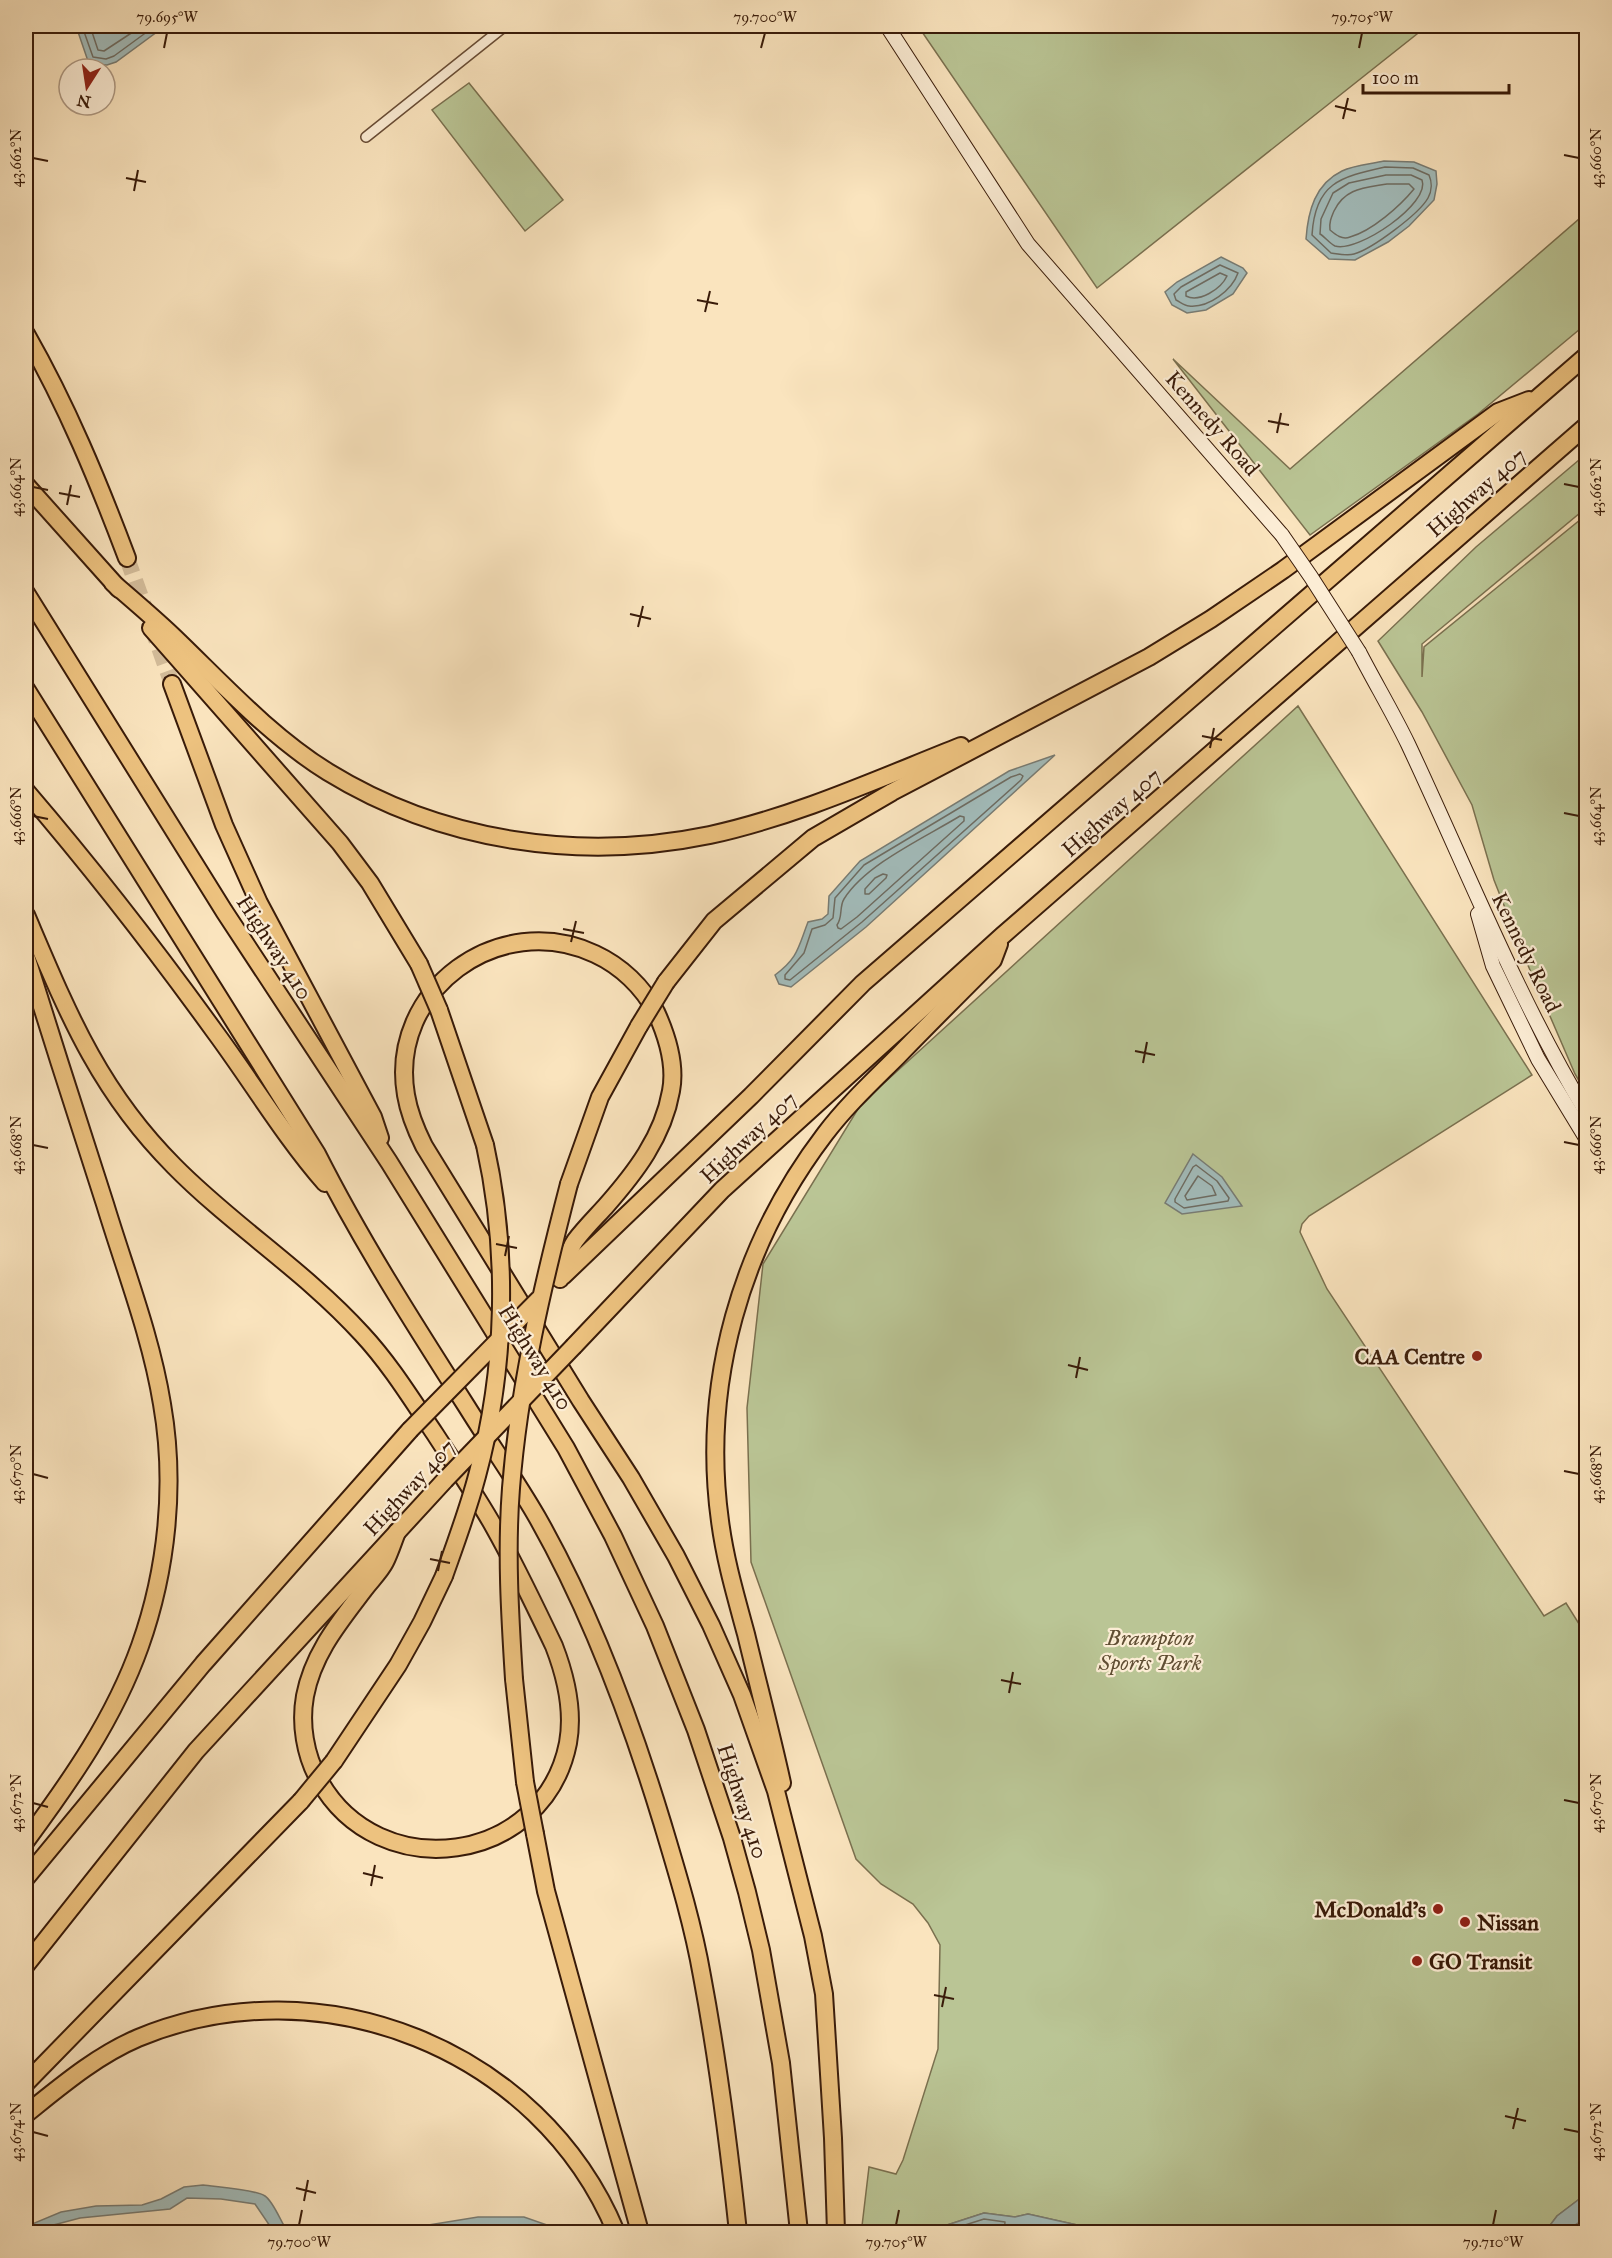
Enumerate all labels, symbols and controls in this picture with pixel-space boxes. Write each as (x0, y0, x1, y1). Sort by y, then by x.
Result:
text: 79.695°W (136, 8, 199, 26)
text: 79.700°W (733, 8, 797, 26)
text: 79.705°W (1331, 8, 1394, 26)
north arrow (57, 57, 117, 117)
scale bar (1363, 57, 1508, 95)
text: 100 m (1372, 67, 1419, 89)
text: N (75, 90, 93, 112)
text: 43.660°N (1587, 128, 1605, 188)
text: 43.662°N (7, 129, 25, 187)
street label: Kennedy Road (1160, 365, 1266, 481)
street label: Highway 407 (1421, 442, 1531, 543)
text: 43.664°N (7, 457, 25, 517)
text: 43.662°N (1587, 458, 1605, 516)
street label: Highway 407 (1056, 762, 1166, 863)
text: 43.666°N (7, 786, 25, 845)
text: 43.664°N (1587, 786, 1605, 846)
street label: Kennedy Road (1486, 888, 1567, 1017)
street label: Highway 410 (231, 890, 318, 1005)
street label: Highway 407 (694, 1086, 802, 1189)
text: 43.668°N (7, 1115, 25, 1174)
text: 43.666°N (1587, 1115, 1605, 1174)
street label: Highway 410 (492, 1299, 579, 1415)
place label: CAA Centre (1355, 1343, 1465, 1370)
marker: CAA Centre (1470, 1349, 1484, 1363)
street label: Highway 407 (358, 1433, 461, 1541)
text: 43.670°N (7, 1444, 25, 1504)
text: 43.668°N (1587, 1444, 1605, 1503)
park label: Brampton Sports Park (1097, 1624, 1202, 1676)
street label: Highway 410 (711, 1740, 774, 1862)
text: 43.672°N (7, 1773, 25, 1832)
text: 43.670°N (1587, 1773, 1605, 1833)
place label: McDonald's (1314, 1896, 1426, 1923)
marker: McDonald's (1431, 1902, 1445, 1916)
place label: Nissan (1477, 1909, 1539, 1936)
marker: Nissan (1458, 1915, 1472, 1929)
place label: GO Transit (1429, 1948, 1533, 1975)
marker: GO Transit (1410, 1954, 1424, 1968)
text: 43.674°N (7, 2102, 25, 2162)
text: 43.672°N (1587, 2102, 1605, 2161)
text: 79.700°W (267, 2233, 331, 2251)
text: 79.705°W (865, 2233, 928, 2251)
text: 79.710°W (1463, 2233, 1524, 2251)

